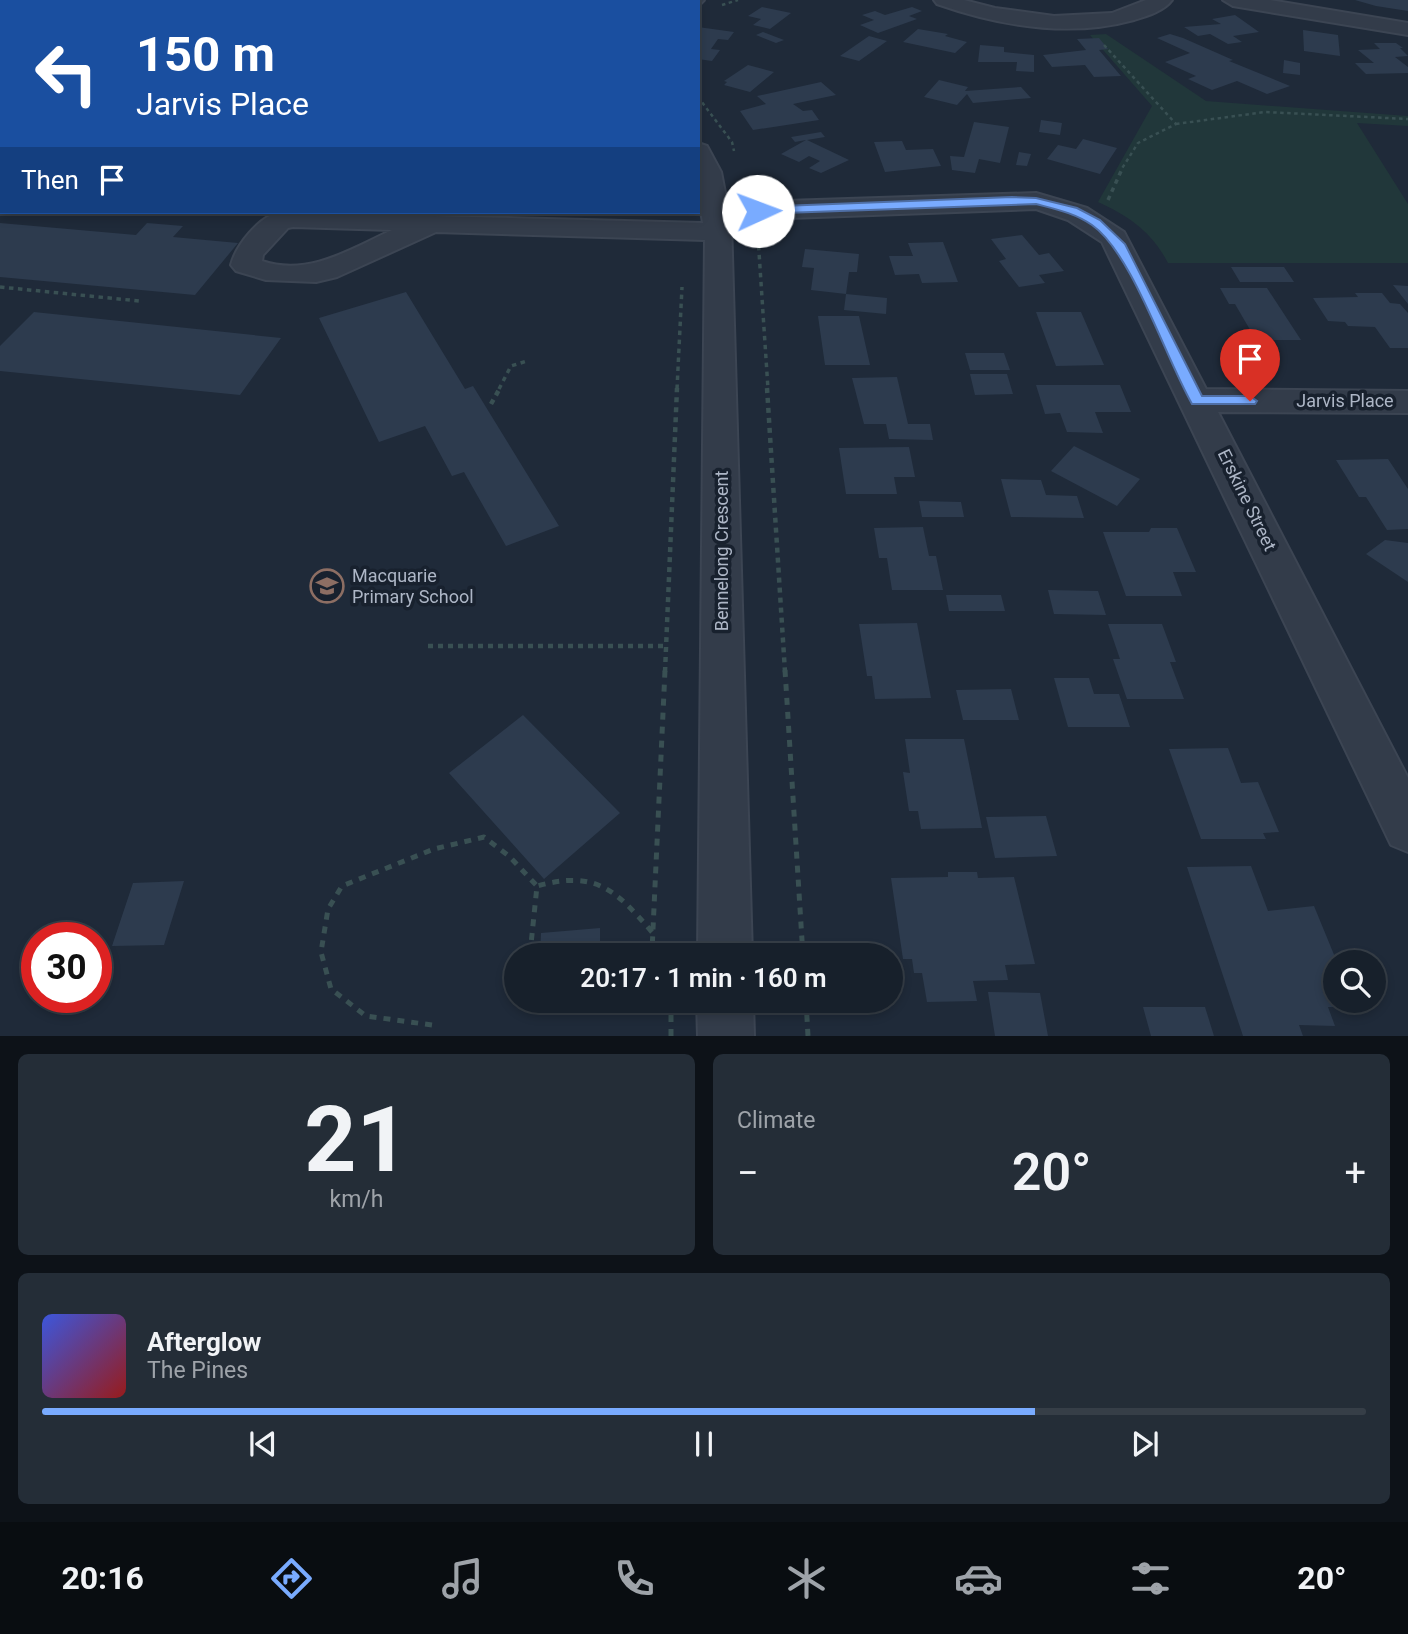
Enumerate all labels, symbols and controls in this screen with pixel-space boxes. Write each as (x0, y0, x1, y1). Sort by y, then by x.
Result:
text: 150 m (136, 26, 275, 83)
icon: left (21, 28, 112, 119)
text: Jarvis Place (136, 85, 309, 123)
icon: arrive (93, 161, 131, 199)
text: Then (21, 165, 79, 195)
position arrow (721, 174, 795, 248)
pin (1220, 329, 1280, 401)
icon: arrive (1231, 340, 1269, 378)
street label: Jarvis Place (1296, 390, 1394, 411)
street label: Erskine Street (1214, 445, 1281, 554)
street label: Bennelong Crescent (711, 471, 732, 631)
place label: Macquarie Primary School (352, 565, 474, 607)
school or university icon: Macquarie Primary School (308, 567, 346, 605)
speed limit sign: 30 (21, 922, 112, 1013)
map controls (1323, 950, 1386, 1013)
button: search (1323, 950, 1386, 1013)
text: 20:17 · 1 min · 160 m (580, 963, 827, 993)
text: 21 (304, 1087, 409, 1193)
text: Climate (737, 1107, 816, 1134)
text: 20° (1012, 1142, 1091, 1203)
text: − (737, 1151, 759, 1195)
text: + (1344, 1151, 1366, 1195)
text: km/h (330, 1186, 384, 1213)
text: Afterglow (147, 1327, 261, 1357)
text: The Pines (147, 1357, 248, 1384)
icon: previous (244, 1425, 282, 1463)
icon: pause (685, 1425, 723, 1463)
icon: next (1126, 1425, 1164, 1463)
icon: directions (267, 1554, 316, 1603)
icon: music (438, 1554, 487, 1603)
icon: phone (610, 1554, 659, 1603)
icon: climate (782, 1554, 831, 1603)
icon: car (954, 1554, 1003, 1603)
icon: filters (1126, 1554, 1175, 1603)
text: 20:16 (61, 1559, 144, 1597)
text: 20° (1297, 1559, 1347, 1597)

